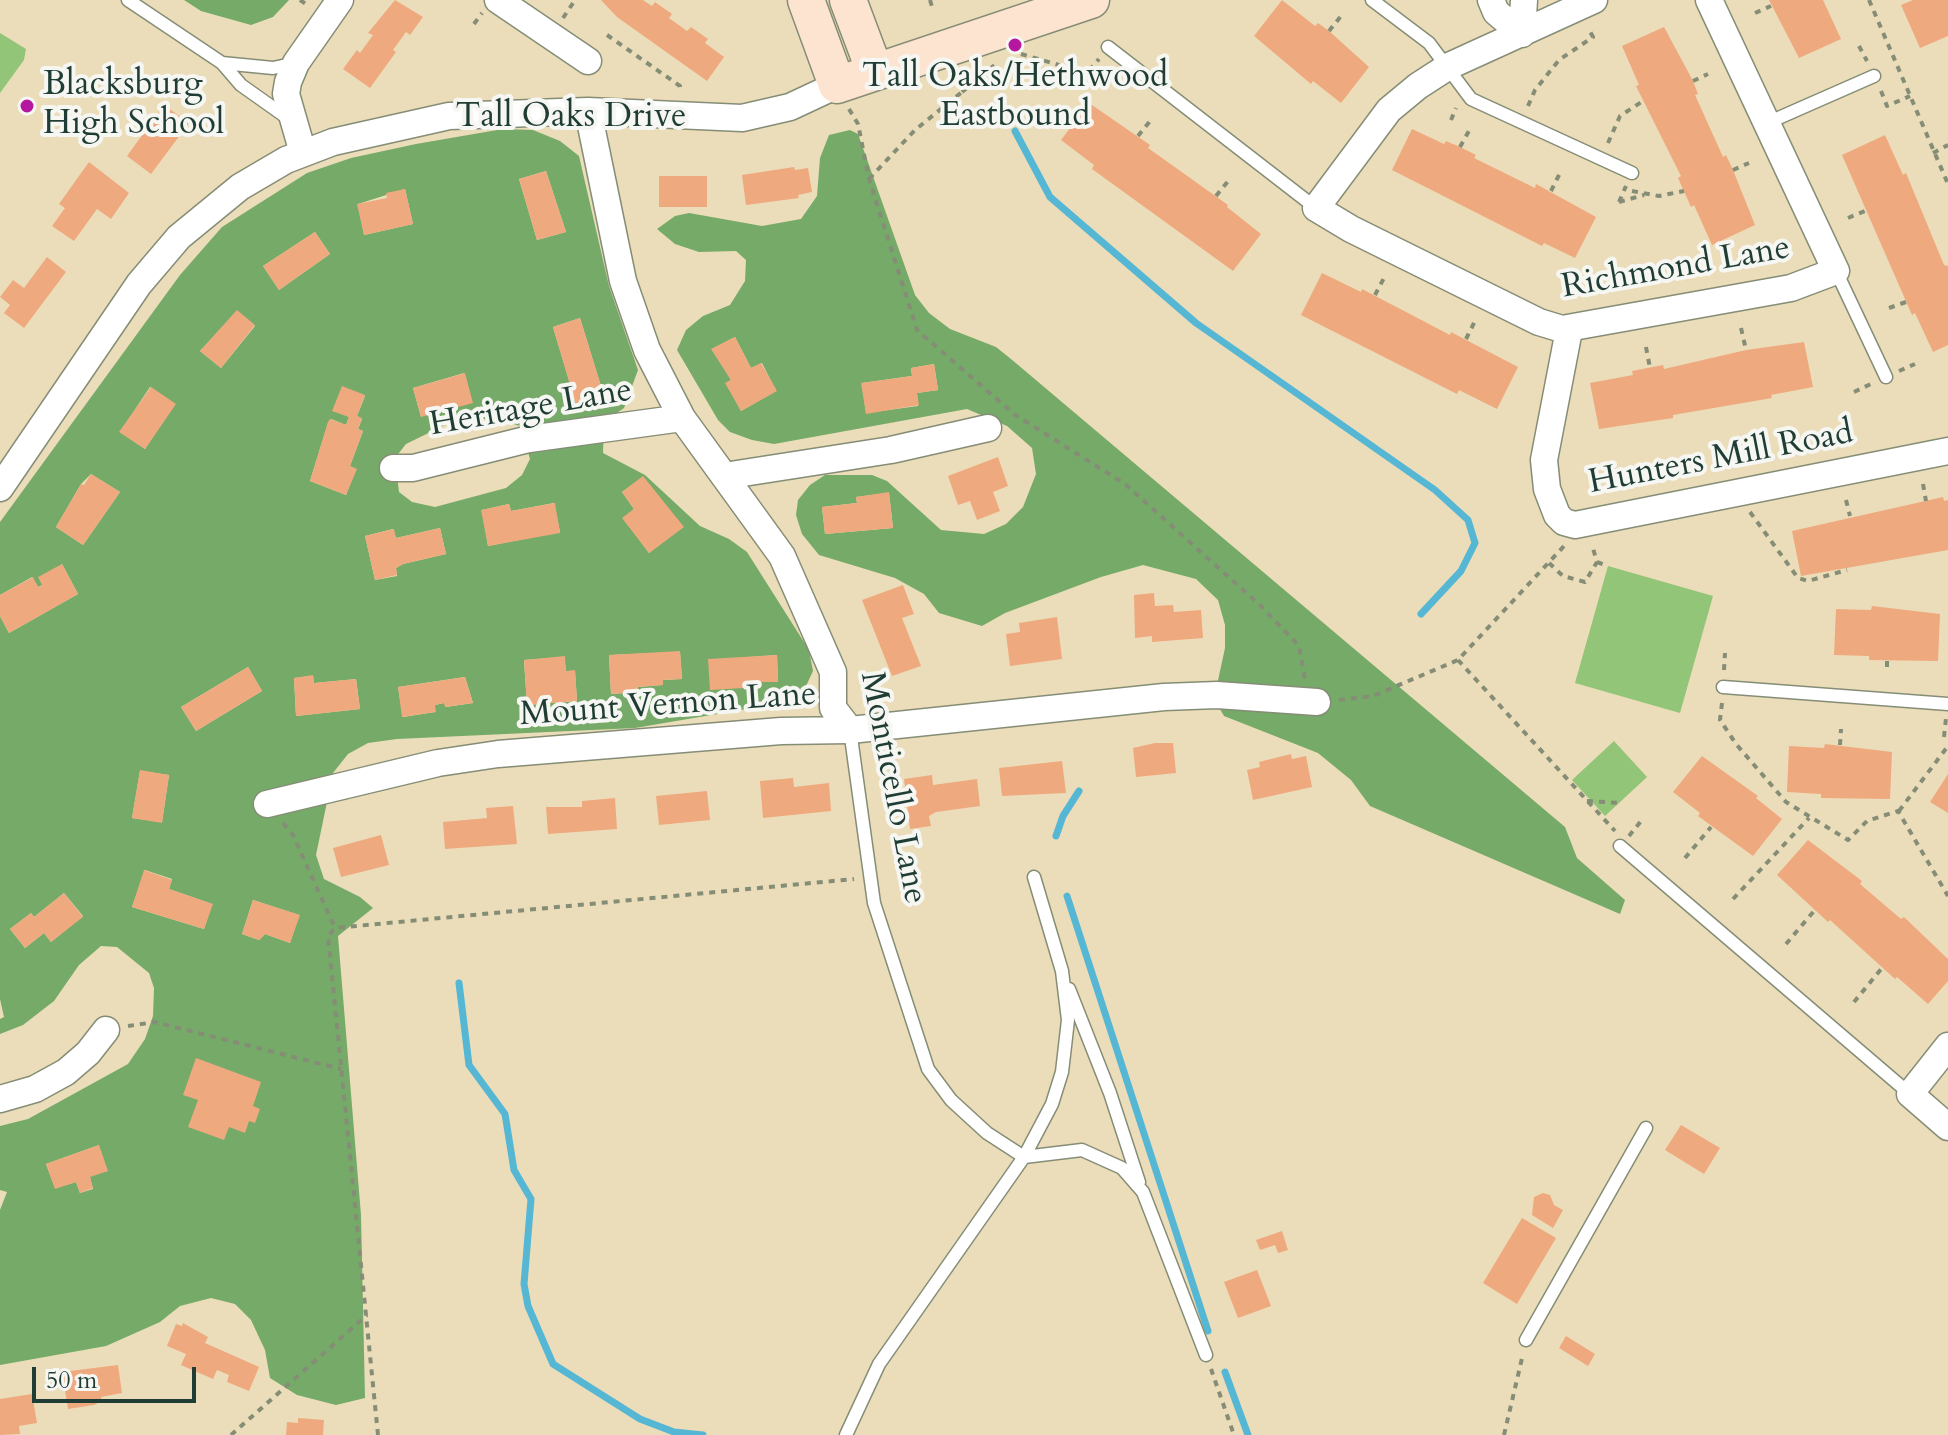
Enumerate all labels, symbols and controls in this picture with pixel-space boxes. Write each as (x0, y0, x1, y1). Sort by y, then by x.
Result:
marker: Tall Oaks/Hethwood Eastbound (1006, 36, 1024, 54)
place label: Tall Oaks/Hethwood Eastbound (862, 58, 1168, 138)
place label: Blacksburg High School (43, 66, 224, 146)
marker: Blacksburg High School (18, 97, 36, 115)
street label: Tall Oaks Drive (455, 98, 687, 138)
street label: Richmond Lane (1559, 229, 1793, 309)
street label: Heritage Lane (427, 371, 635, 447)
street label: Hunters Mill Road (1585, 413, 1857, 505)
street label: Monticello Lane (849, 668, 935, 908)
street label: Mount Vernon Lane (518, 675, 818, 737)
scale bar (36, 1351, 200, 1401)
text: 50 m (46, 1364, 97, 1397)

